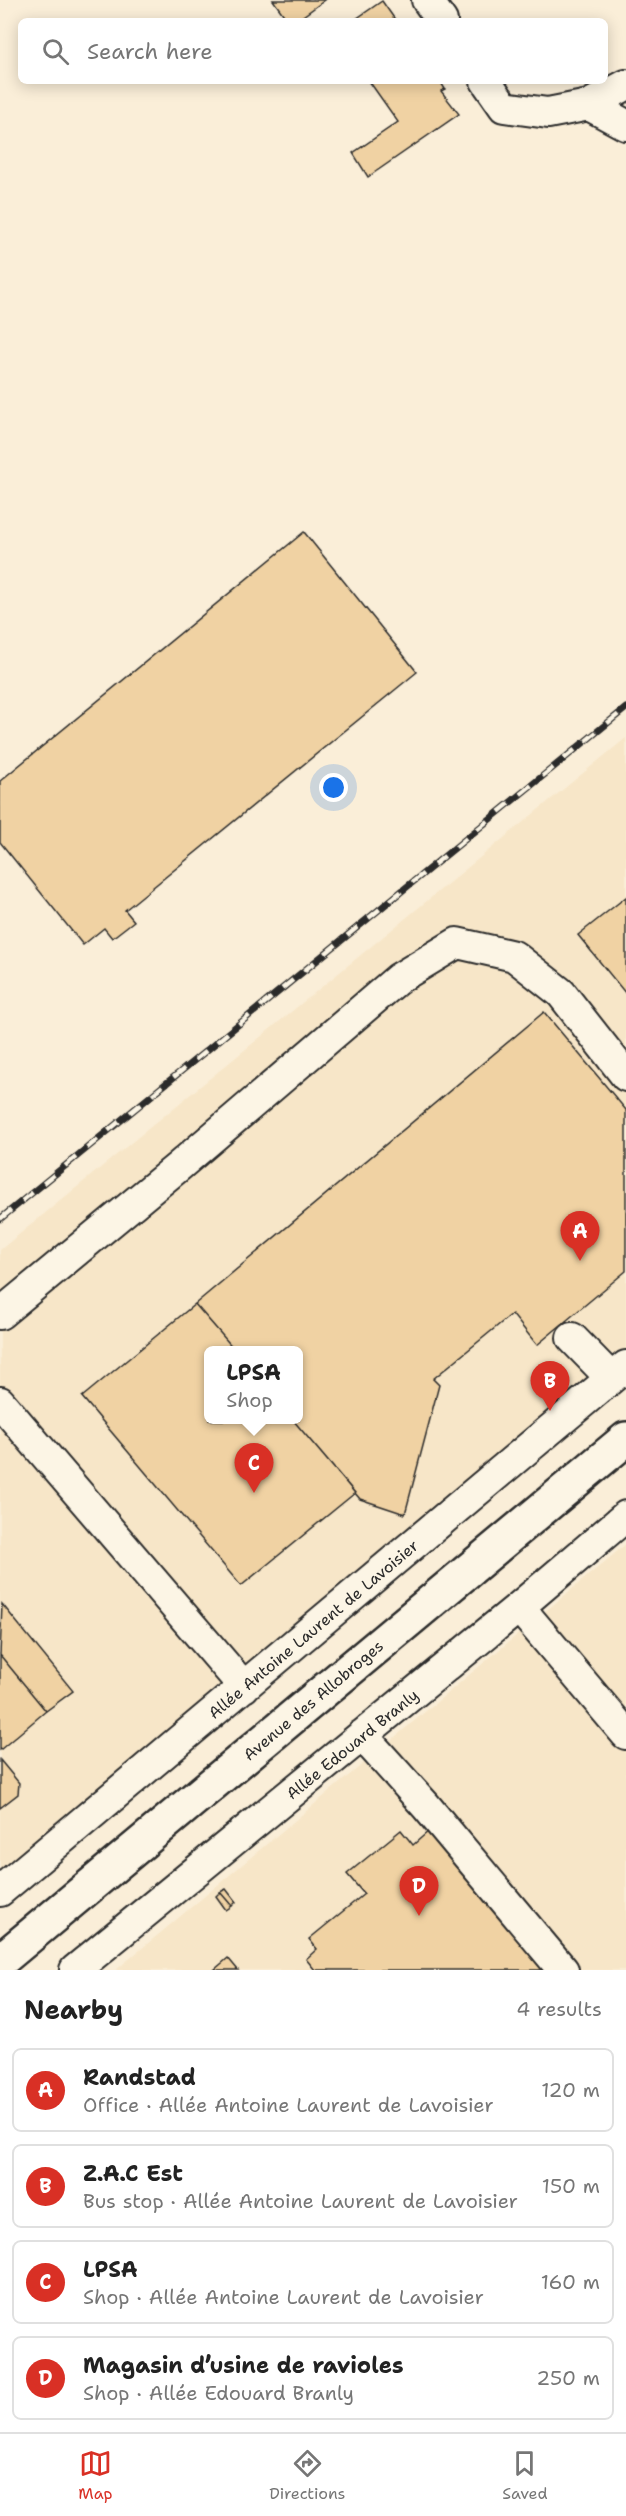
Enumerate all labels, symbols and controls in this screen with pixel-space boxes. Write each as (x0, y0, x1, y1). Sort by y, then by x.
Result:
search box (18, 18, 608, 84)
icon: search (39, 35, 72, 68)
text: Search here (87, 37, 213, 66)
your location (319, 773, 348, 802)
pin: A (560, 1212, 600, 1261)
popup (204, 1346, 303, 1424)
text: LPSA (226, 1358, 281, 1387)
pin: B (530, 1362, 570, 1411)
text: Shop (226, 1387, 273, 1413)
pin: C (234, 1444, 274, 1493)
street label: Allée Antoine Laurent de Lavoisier (204, 1535, 423, 1724)
street label: Avenue des Allobroges (239, 1635, 388, 1765)
street label: Allée Edouard Branly (282, 1685, 423, 1804)
pin: D (400, 1866, 438, 1916)
text: Nearby (24, 1992, 123, 2027)
text: 4 results (516, 1996, 602, 2022)
text: Randstad (83, 2063, 196, 2092)
text: A (38, 2077, 53, 2103)
text: 120 m (541, 2077, 600, 2103)
text: Office · Allée Antoine Laurent de Lavoisier (83, 2092, 494, 2118)
text: Z.A.C Est (83, 2159, 183, 2188)
text: B (39, 2173, 52, 2199)
text: 150 m (542, 2173, 600, 2199)
text: Bus stop · Allée Antoine Laurent de Lavoisier (83, 2188, 518, 2214)
text: LPSA (83, 2255, 138, 2284)
text: C (39, 2269, 52, 2295)
text: 160 m (541, 2269, 600, 2295)
text: Shop · Allée Antoine Laurent de Lavoisier (83, 2284, 484, 2310)
text: Magasin d’usine de ravioles (83, 2351, 403, 2380)
text: D (38, 2365, 53, 2391)
text: 250 m (536, 2365, 600, 2391)
text: Shop · Allée Edouard Branly (83, 2380, 354, 2406)
tab: Map (78, 2447, 113, 2504)
tab: Directions (269, 2447, 346, 2504)
tab: Saved (502, 2447, 548, 2504)

